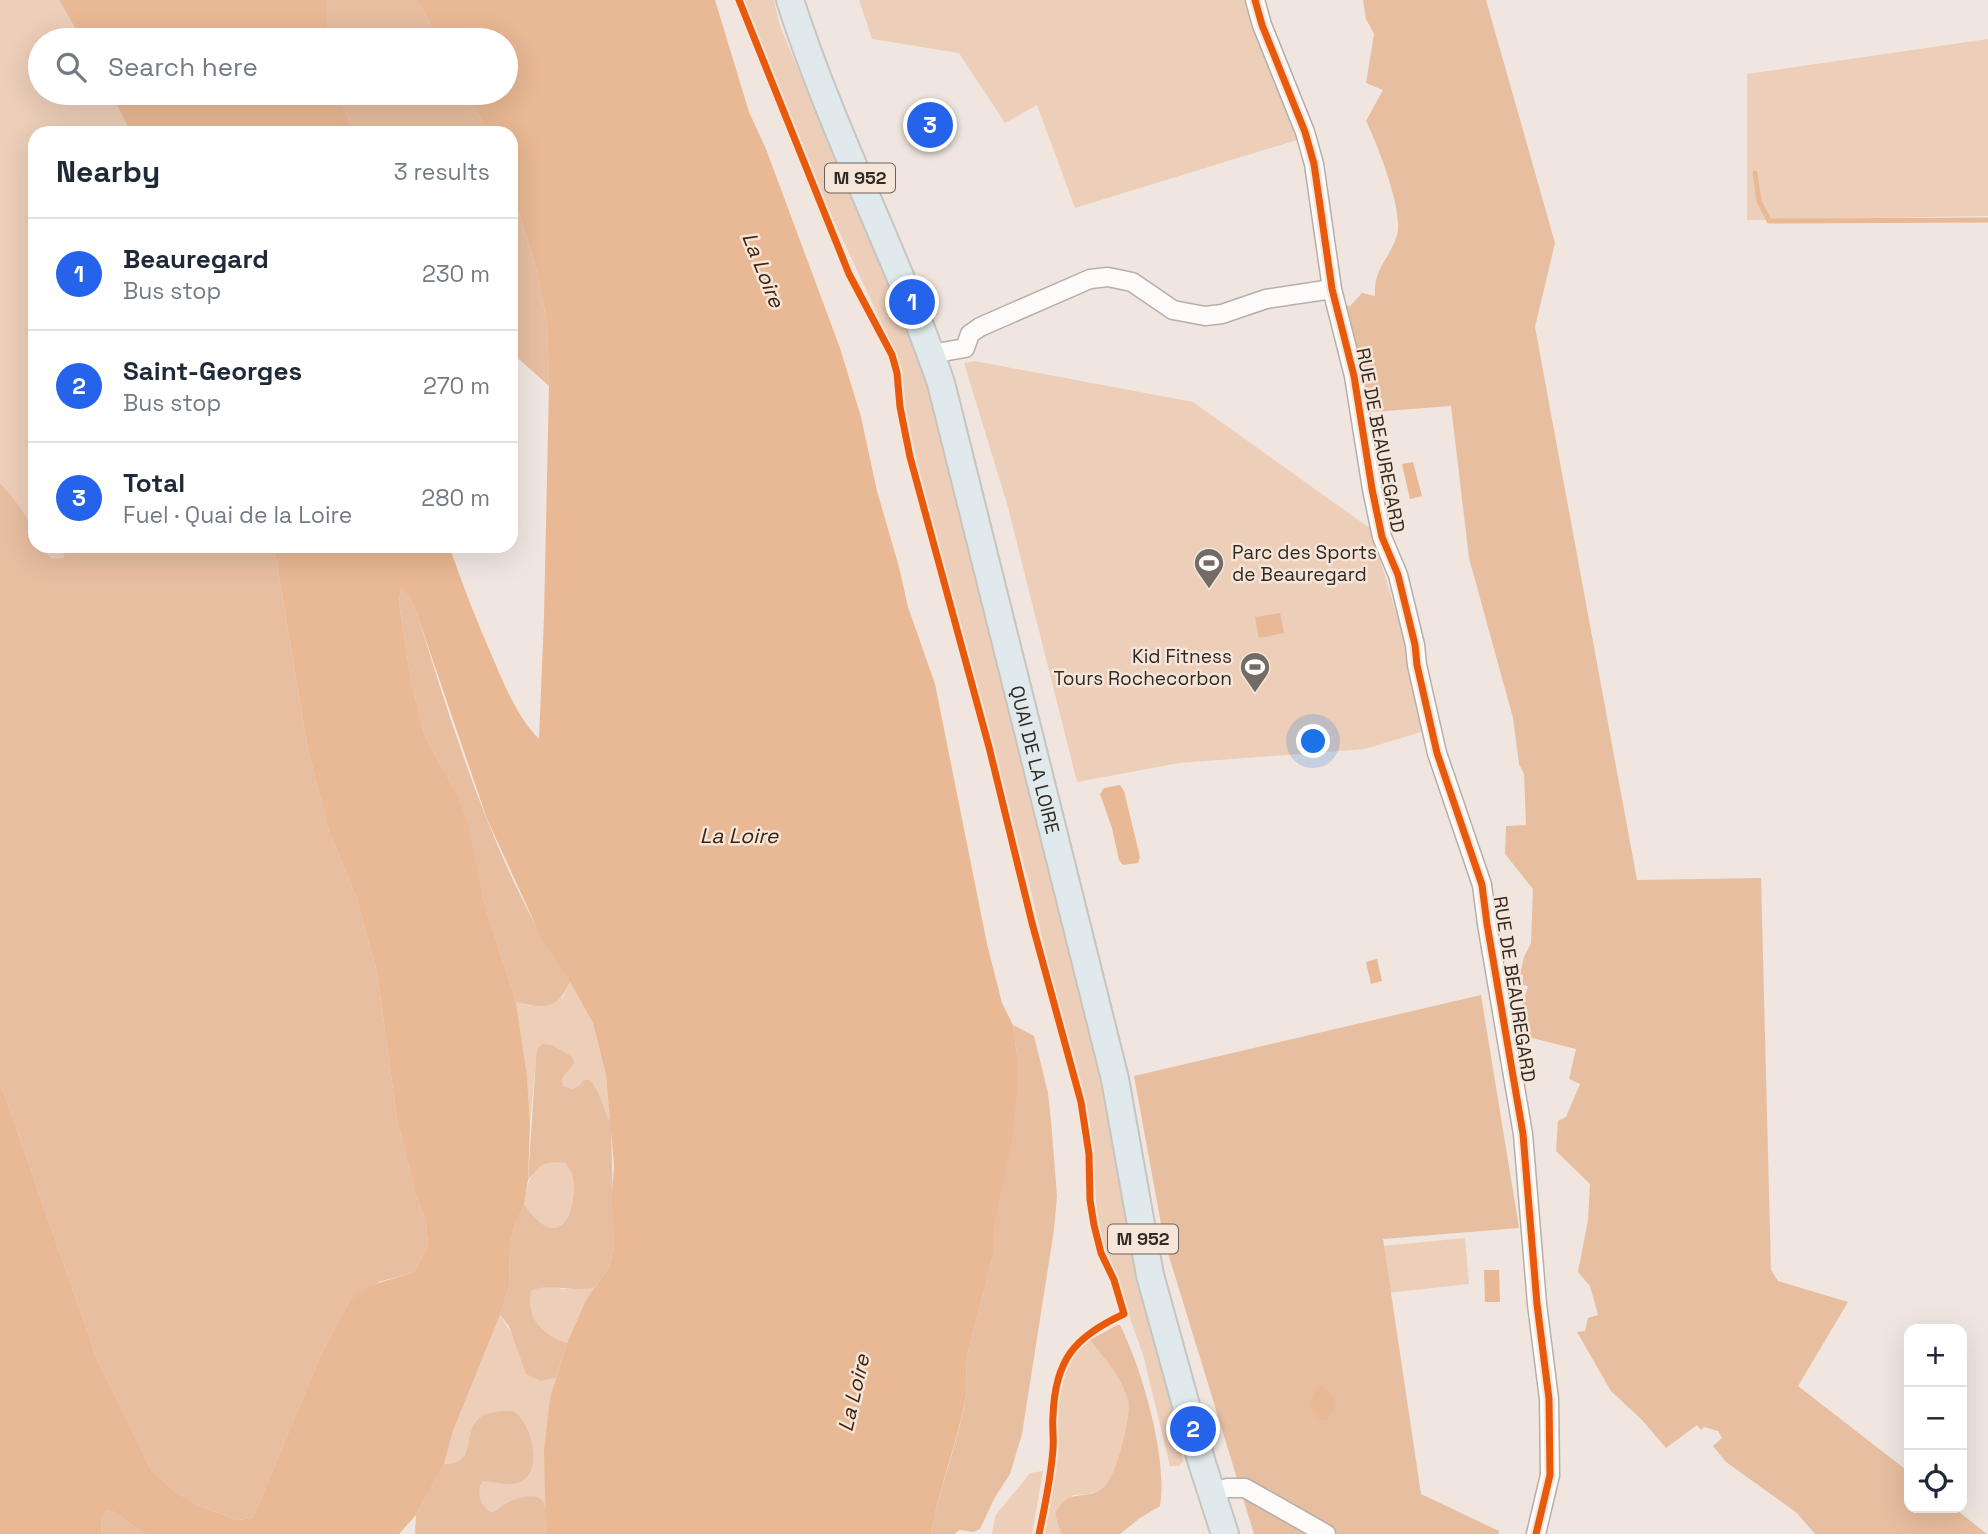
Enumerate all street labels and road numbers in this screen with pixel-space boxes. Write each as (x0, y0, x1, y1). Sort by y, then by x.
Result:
road number: M 952 (825, 163, 895, 192)
street label: RUE DE BEAUREGARD (1350, 346, 1411, 535)
street label: QUAI DE LA LOIRE (1004, 683, 1065, 836)
street label: RUE DE BEAUREGARD (1487, 894, 1542, 1084)
road number: M 952 (1108, 1224, 1178, 1254)

